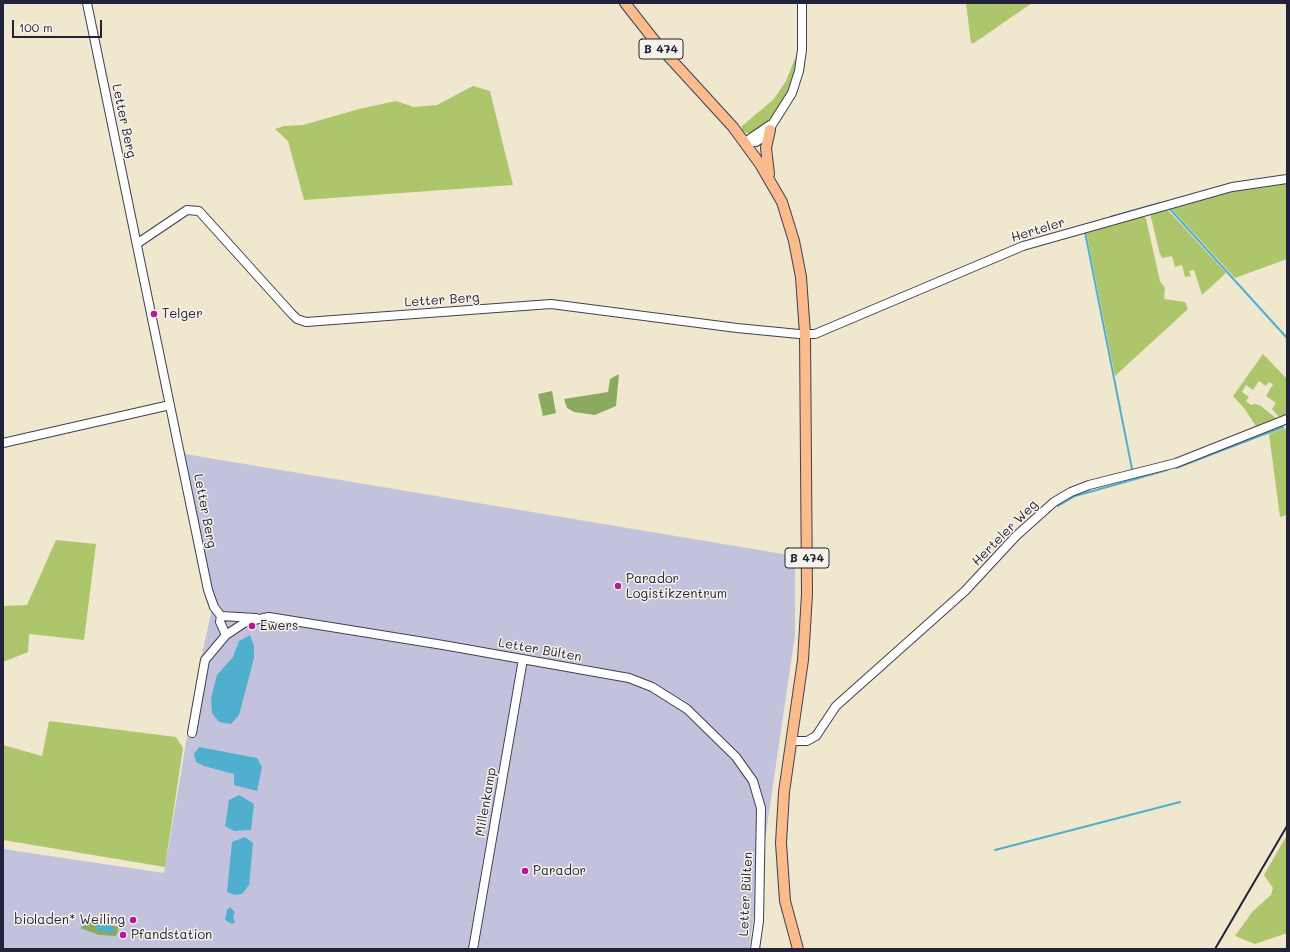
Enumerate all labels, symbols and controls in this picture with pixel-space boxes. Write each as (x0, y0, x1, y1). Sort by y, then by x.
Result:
scale bar (14, 12, 104, 38)
text: 100 m (19, 19, 53, 35)
road number: B 474 (639, 39, 683, 59)
street label: Letter Berg (109, 83, 139, 159)
street label: Herteler (1009, 214, 1067, 246)
street label: Letter Berg (404, 290, 480, 310)
place label: Telger (162, 306, 203, 322)
marker: Telger (149, 309, 159, 319)
street label: Letter Berg (190, 473, 220, 549)
street label: Herteler Weg (969, 497, 1041, 569)
road number: B 474 (785, 548, 829, 568)
place label: Parador Logistikzentrum (626, 571, 727, 602)
marker: Parador Logistikzentrum (613, 581, 623, 591)
place label: Ewers (260, 618, 298, 634)
marker: Ewers (247, 621, 257, 631)
street label: Letter Bülten (497, 635, 583, 665)
street label: Millenkamp (472, 766, 500, 838)
street label: Letter Bülten (736, 851, 756, 937)
place label: Parador (533, 863, 586, 879)
marker: Parador (520, 866, 530, 876)
place label: bioladen* Weiling (14, 912, 125, 928)
marker: bioladen* Weiling (128, 915, 138, 925)
place label: Pfandstation (131, 927, 212, 943)
marker: Pfandstation (118, 930, 128, 940)

